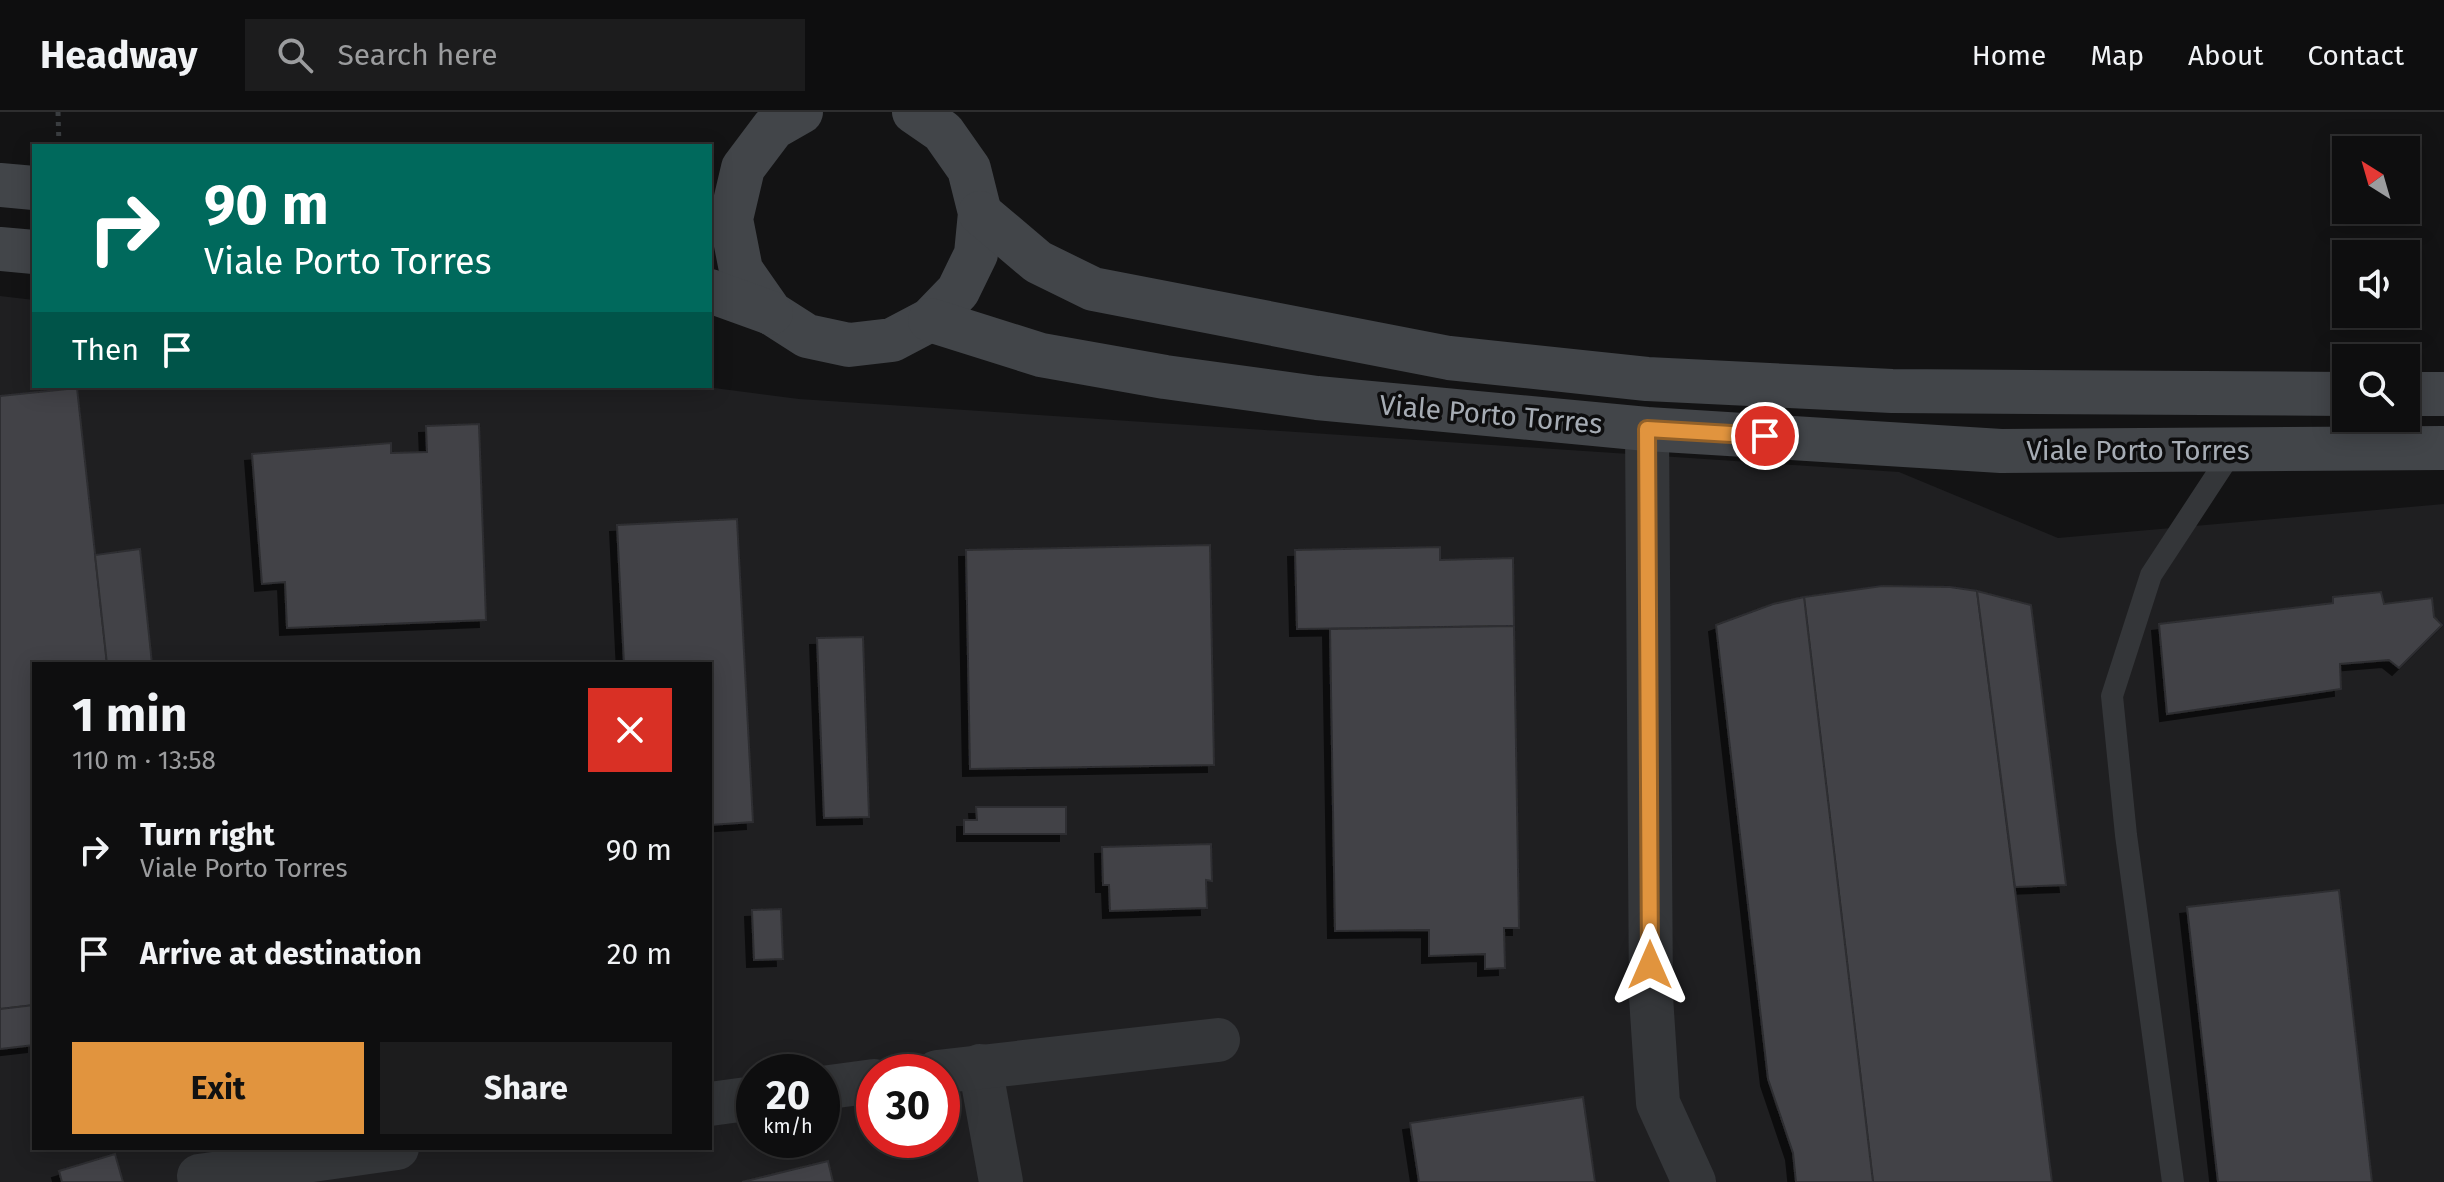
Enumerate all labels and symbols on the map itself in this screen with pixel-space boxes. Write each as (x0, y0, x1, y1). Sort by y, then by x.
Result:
north arrow (2332, 136, 2420, 224)
street label: Viale Porto Torres (1378, 388, 1604, 441)
pin (1731, 402, 1799, 470)
street label: Viale Porto Torres (2026, 434, 2250, 467)
position arrow (1608, 923, 1692, 1007)
speed limit sign: 30 (856, 1054, 960, 1158)

